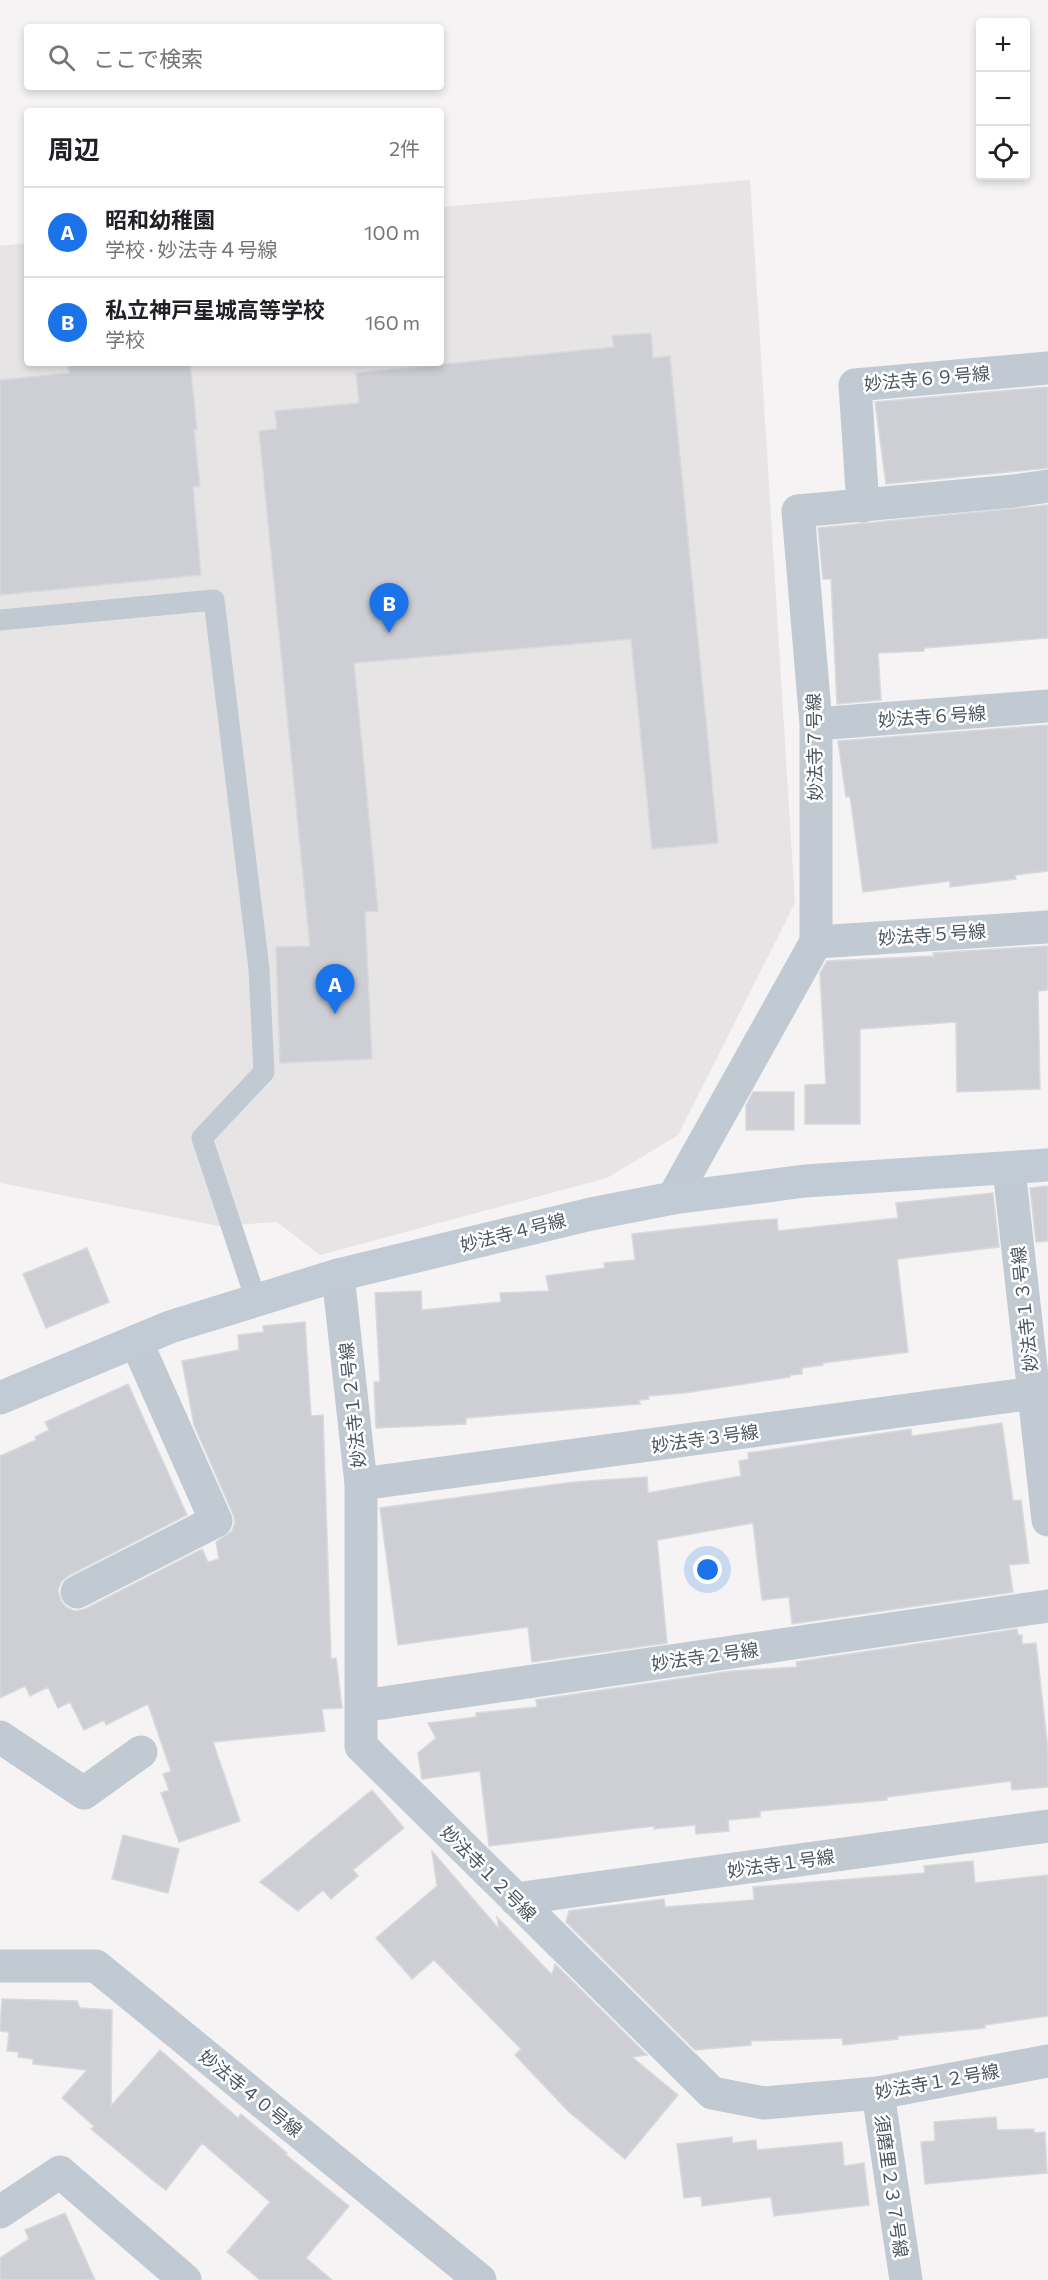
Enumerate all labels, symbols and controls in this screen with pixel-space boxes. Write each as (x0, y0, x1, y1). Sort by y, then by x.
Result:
map controls (976, 18, 1030, 180)
button: + (976, 18, 1030, 72)
search box (24, 24, 444, 90)
icon: search (45, 41, 78, 74)
text: ここで検索 (93, 45, 203, 72)
button: − (976, 72, 1030, 126)
button: locate (976, 126, 1030, 180)
text: 周辺 (48, 133, 100, 164)
text: 2件 (389, 136, 420, 160)
text: 昭和幼稚園 (105, 206, 215, 233)
text: A (60, 220, 75, 244)
text: 100 m (364, 220, 420, 244)
text: 学校 · 妙法寺４号線 (105, 237, 277, 261)
text: 私立神戸星城高等学校 (105, 296, 325, 323)
text: B (61, 310, 74, 334)
text: 160 m (365, 310, 420, 334)
text: 学校 (105, 327, 145, 351)
street label: 妙法寺６９号線 (863, 362, 991, 394)
pin: B (370, 584, 408, 633)
street label: 妙法寺７号線 (802, 693, 826, 801)
street label: 妙法寺６号線 (877, 701, 987, 731)
street label: 妙法寺５号線 (877, 919, 987, 949)
pin: A (316, 964, 354, 1014)
street label: 妙法寺４号線 (458, 1208, 568, 1256)
street label: 妙法寺１３号線 (1006, 1245, 1042, 1373)
street label: 妙法寺１２号線 (334, 1341, 370, 1469)
street label: 妙法寺３号線 (650, 1420, 760, 1456)
your location (693, 1555, 722, 1584)
street label: 妙法寺２号線 (650, 1638, 760, 1674)
street label: 妙法寺１２号線 (437, 1821, 541, 1925)
street label: 妙法寺１号線 (726, 1845, 836, 1881)
street label: 妙法寺４０号線 (195, 2045, 307, 2141)
street label: 妙法寺１２号線 (873, 2059, 1001, 2103)
street label: 須磨里２３７号線 (871, 2113, 913, 2259)

